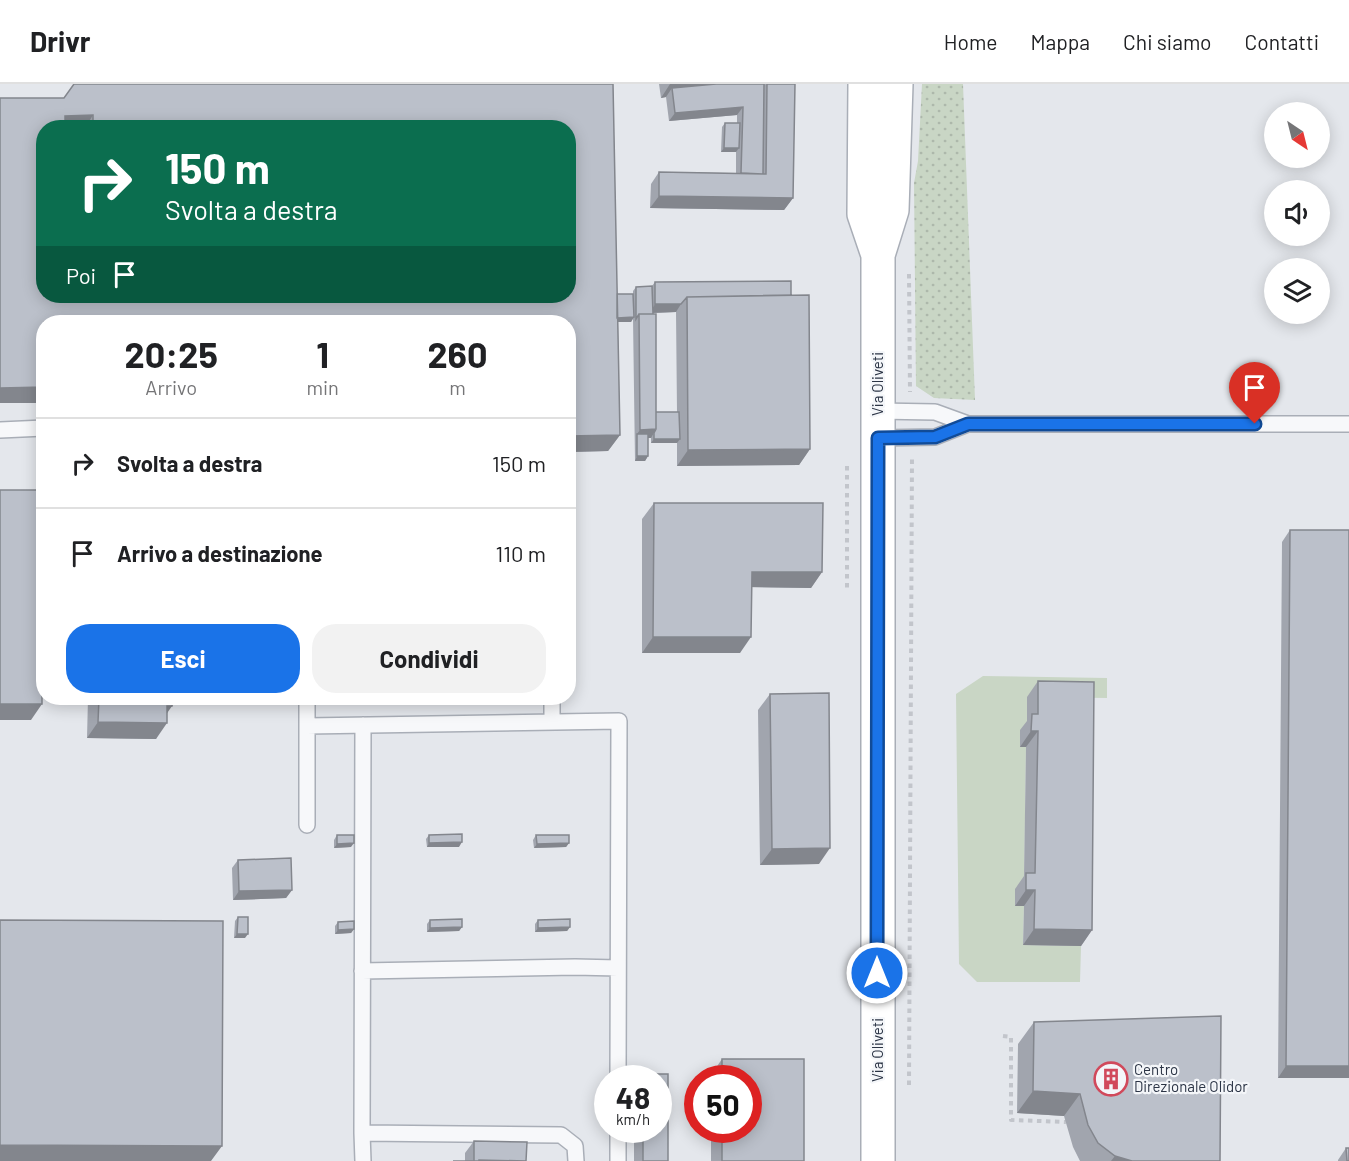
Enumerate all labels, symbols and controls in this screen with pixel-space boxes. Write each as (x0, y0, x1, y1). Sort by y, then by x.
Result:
text: Drivr (30, 24, 90, 58)
text: Home (944, 29, 997, 54)
text: Mappa (1030, 29, 1090, 54)
text: Chi siamo (1123, 29, 1212, 54)
text: Contatti (1245, 29, 1319, 54)
north arrow (1264, 102, 1330, 168)
map controls (1264, 102, 1330, 324)
text: 150 m (165, 142, 270, 192)
icon: right (66, 144, 144, 222)
button: sound (1264, 180, 1330, 246)
text: Svolta a destra (165, 193, 338, 225)
icon: arrive (108, 258, 141, 291)
button: layers (1264, 258, 1330, 324)
text: Poi (66, 262, 96, 288)
text: 20:25 (125, 332, 218, 375)
text: 1 (316, 332, 329, 375)
text: 260 (427, 332, 487, 375)
street label: Via Oliveti (868, 352, 886, 416)
pin (1229, 362, 1280, 424)
icon: arrive (1238, 371, 1271, 404)
text: Arrivo (145, 375, 197, 399)
text: min (306, 375, 339, 399)
text: m (449, 375, 466, 399)
icon: right (66, 447, 99, 480)
text: Svolta a destra (117, 450, 262, 476)
text: 150 m (492, 450, 546, 476)
icon: arrive (66, 537, 99, 570)
text: Arrivo a destinazione (117, 540, 323, 566)
text: 110 m (496, 540, 546, 566)
button: Esci (66, 624, 300, 693)
button: Condividi (312, 624, 546, 693)
position arrow (845, 941, 909, 1005)
street label: Via Oliveti (868, 1018, 886, 1082)
place label: Centro Direzionale Olidor (1134, 1060, 1248, 1095)
building icon: Centro Direzionale Olidor (1093, 1061, 1129, 1097)
speed limit sign: 50 (684, 1065, 762, 1143)
text: 48 (616, 1079, 650, 1115)
text: km/h (616, 1110, 650, 1128)

